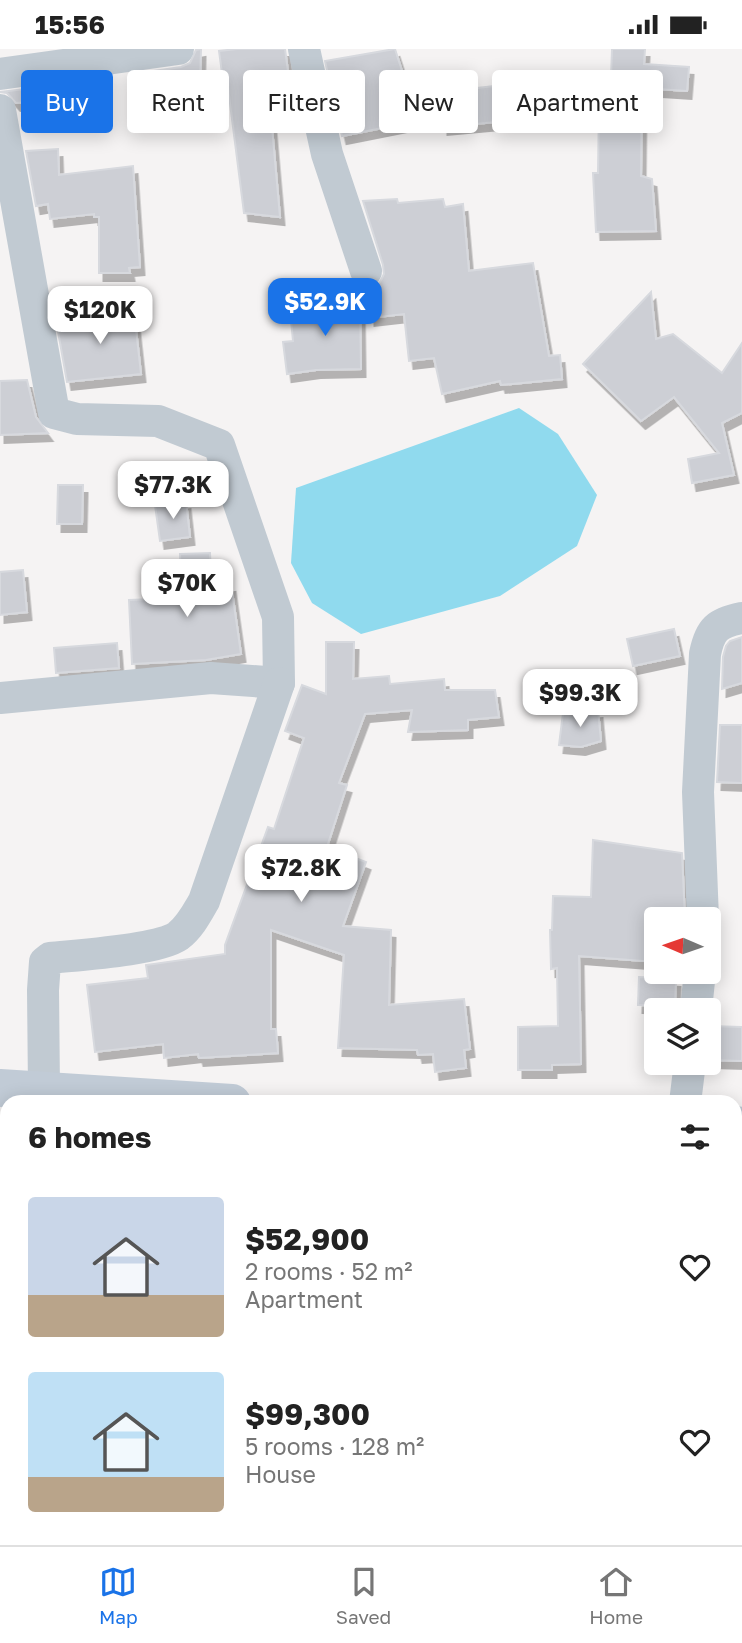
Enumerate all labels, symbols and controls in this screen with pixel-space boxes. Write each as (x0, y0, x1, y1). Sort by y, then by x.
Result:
text: 15:56 (35, 9, 105, 40)
chip: Buy (21, 70, 113, 133)
chip: Rent (127, 70, 229, 133)
chip: Filters (243, 70, 365, 133)
chip: New (379, 70, 478, 133)
chip: Apartment (492, 70, 663, 133)
pin: $52.9K (268, 279, 382, 338)
pin: $120K (51, 287, 149, 346)
text: $52.9K (284, 287, 366, 315)
text: $120K (64, 295, 136, 323)
pin: $77.3K (116, 461, 230, 521)
text: $77.3K (134, 470, 212, 498)
pin: $70K (146, 559, 228, 619)
text: $70K (157, 568, 217, 596)
pin: $99.3K (523, 669, 637, 729)
text: $99.3K (539, 678, 621, 706)
pin: $72.8K (244, 845, 358, 904)
text: $72.8K (261, 853, 341, 881)
north arrow (644, 907, 721, 983)
map controls (644, 907, 721, 1075)
button: layers (644, 998, 721, 1075)
icon: filters (676, 1118, 714, 1156)
text: 6 homes (28, 1119, 151, 1155)
text: $52,900 (245, 1221, 369, 1257)
icon: home (84, 1225, 168, 1309)
icon: heart (676, 1248, 714, 1286)
text: 2 rooms · 52 m² (245, 1257, 412, 1285)
text: Apartment (245, 1285, 363, 1313)
text: $99,300 (245, 1396, 370, 1432)
icon: home (84, 1400, 168, 1484)
icon: heart (676, 1423, 714, 1461)
text: 5 rooms · 128 m² (245, 1432, 424, 1460)
text: House (245, 1460, 316, 1488)
tab: Map (99, 1563, 138, 1628)
tab: Saved (336, 1563, 391, 1628)
tab: Home (589, 1563, 643, 1628)

